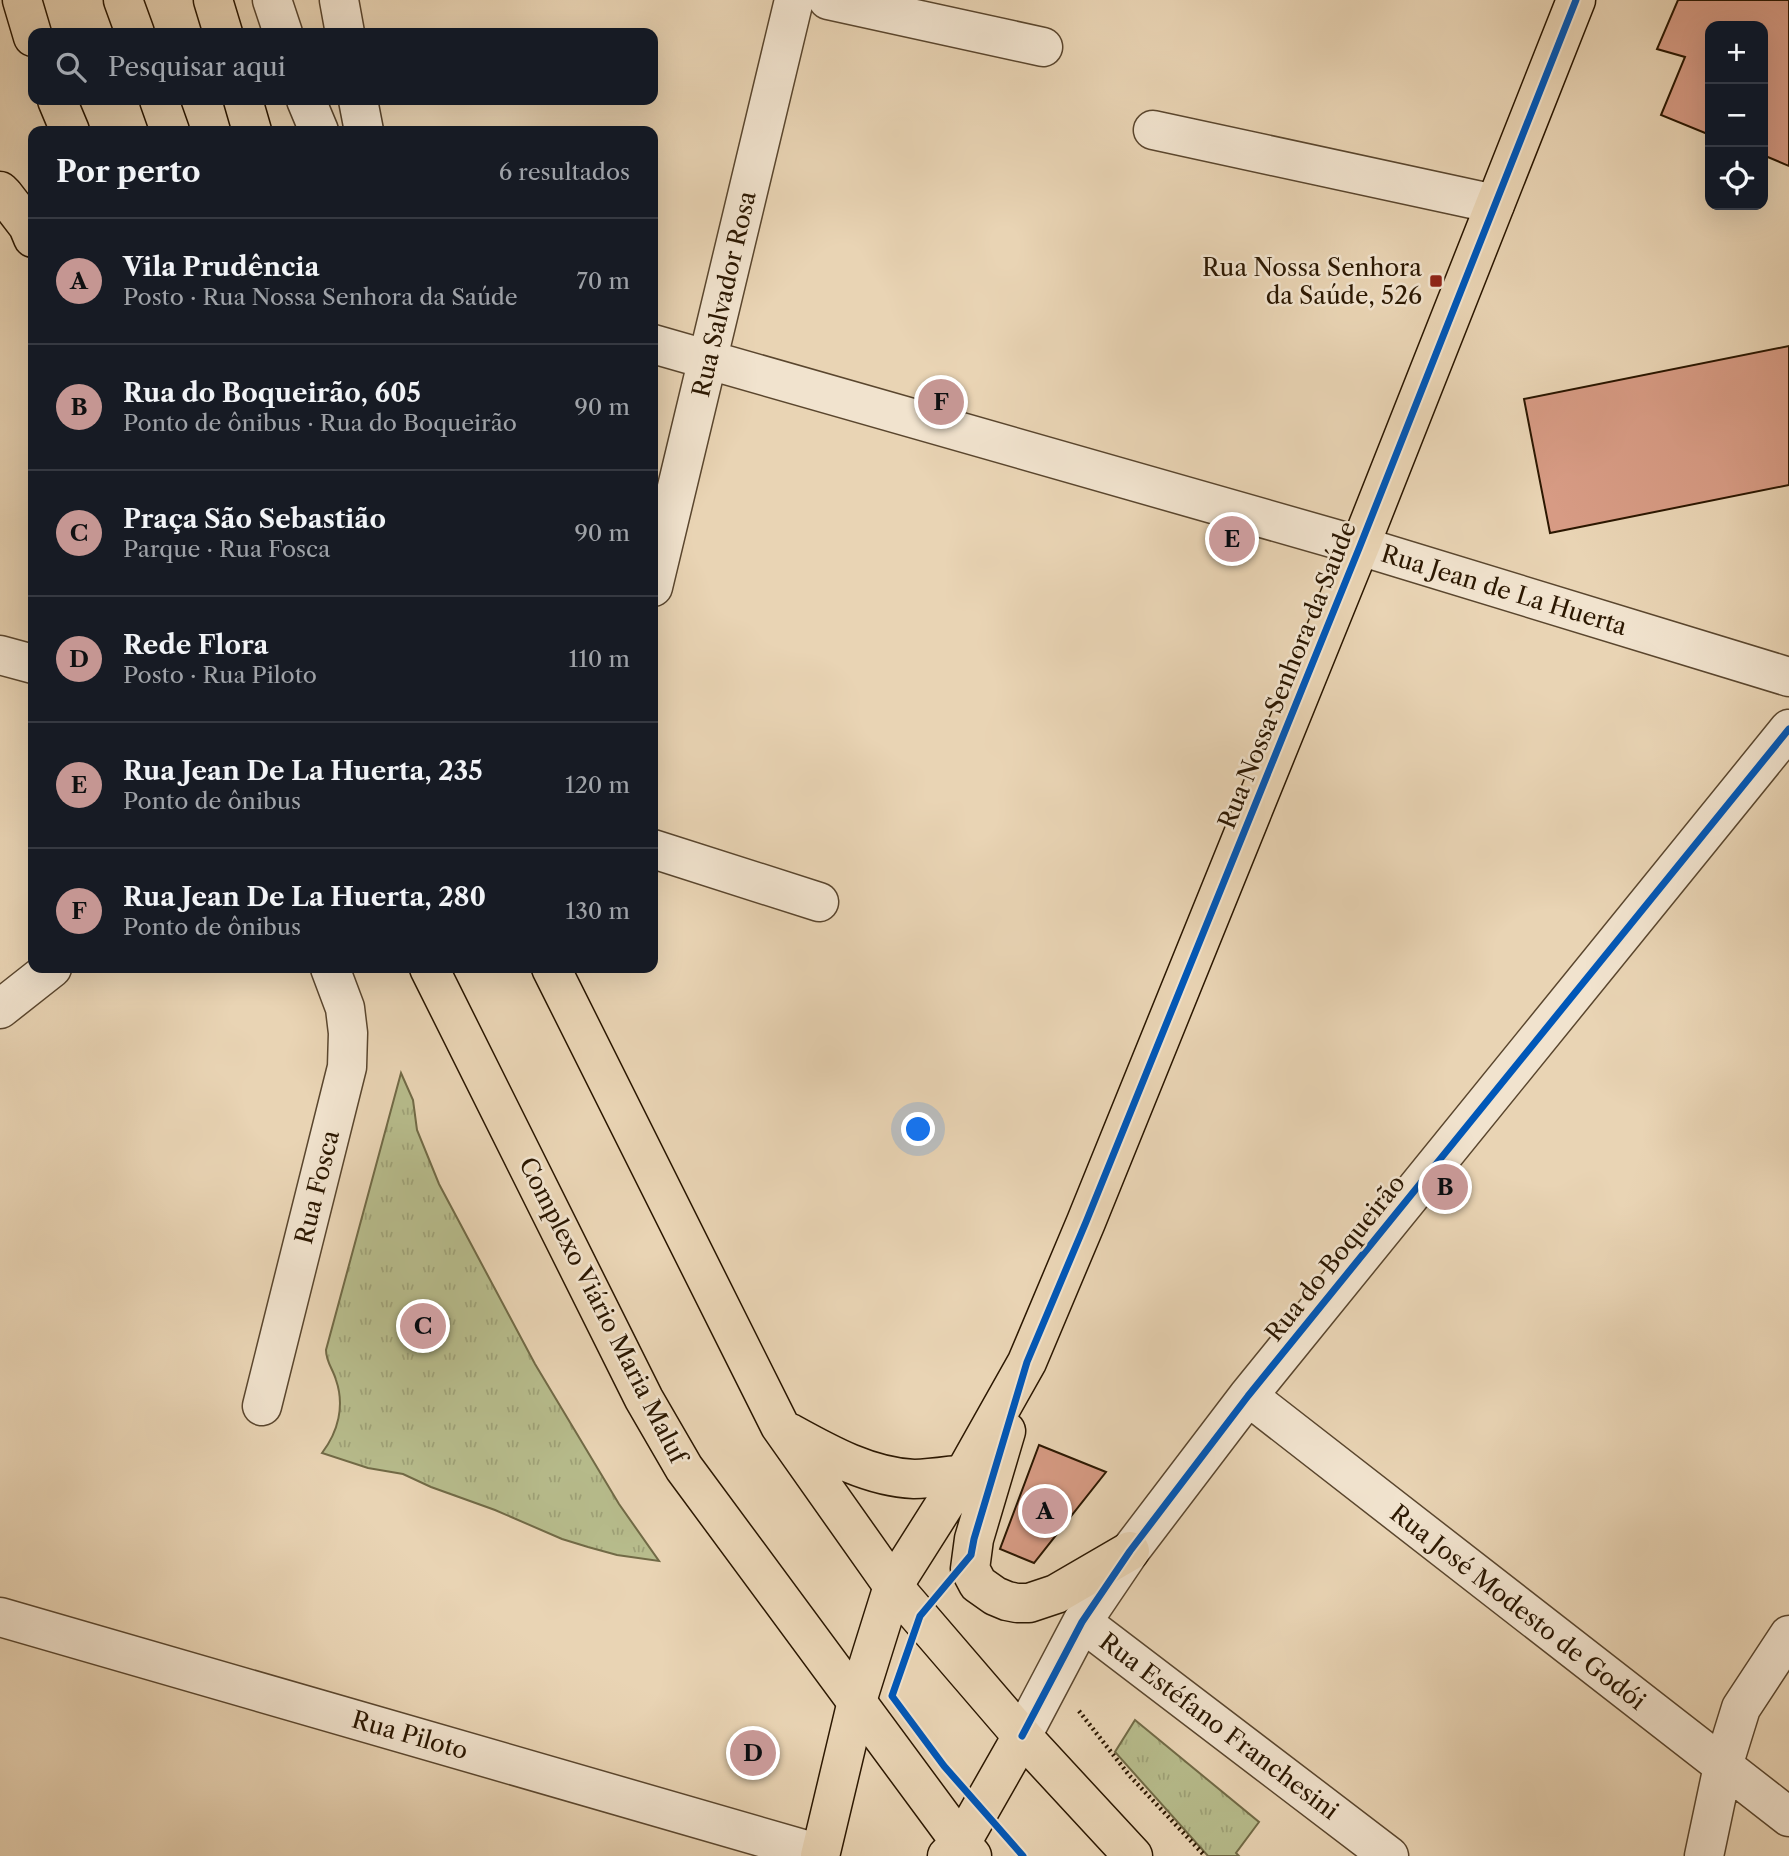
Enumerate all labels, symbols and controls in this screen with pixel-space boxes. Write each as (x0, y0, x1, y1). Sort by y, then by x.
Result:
map controls (1705, 21, 1768, 210)
button: + (1705, 21, 1768, 84)
search box (28, 28, 658, 105)
icon: search (52, 48, 90, 86)
text: Pesquisar aqui (108, 51, 286, 83)
button: − (1705, 84, 1768, 147)
button: locate (1705, 147, 1768, 210)
text: Por perto (56, 153, 201, 190)
text: 6 resultados (499, 158, 630, 186)
street label: Rua Salvador Rosa (686, 188, 762, 400)
text: Vila Prudência (123, 251, 320, 283)
place label: Rua Nossa Senhora da Saúde, 526 (1202, 253, 1422, 310)
text: A (70, 267, 88, 295)
text: 70 m (577, 267, 630, 295)
marker: Rua Nossa Senhora da Saúde, 526 (1428, 273, 1444, 289)
text: Posto · Rua Nossa Senhora da Saúde (123, 283, 518, 311)
pin: F (918, 376, 964, 428)
text: Rua do Boqueirão, 605 (123, 377, 421, 409)
text: B (70, 393, 88, 421)
text: 90 m (574, 393, 630, 421)
text: Ponto de ônibus · Rua do Boqueirão (123, 409, 517, 437)
text: Praça São Sebastião (123, 503, 386, 535)
pin: E (1209, 513, 1255, 565)
street label: Rua Nossa Senhora da Saúde (1212, 517, 1362, 833)
text: C (70, 519, 88, 547)
text: 90 m (574, 519, 630, 547)
text: Parque · Rua Fosca (123, 535, 330, 563)
street label: Rua Jean de La Huerta (1378, 539, 1631, 641)
text: Rede Flora (123, 629, 269, 661)
text: D (69, 645, 89, 673)
text: 110 m (569, 645, 630, 673)
text: Posto · Rua Piloto (123, 661, 317, 689)
text: Rua Jean De La Huerta, 235 (123, 755, 483, 787)
text: E (71, 771, 87, 799)
text: 120 m (565, 771, 630, 799)
text: Ponto de ônibus (123, 787, 301, 815)
text: Rua Jean De La Huerta, 280 (123, 881, 486, 913)
text: F (71, 897, 87, 925)
text: 130 m (566, 897, 630, 925)
text: Ponto de ônibus (123, 913, 301, 941)
your location (901, 1112, 935, 1146)
street label: Rua Fosca (289, 1127, 345, 1247)
street label: Complexo Viário Maria Maluf (513, 1152, 694, 1470)
pin: B (1422, 1161, 1468, 1213)
street label: Rua do Boqueirão (1259, 1169, 1411, 1347)
pin: C (400, 1300, 446, 1352)
pin: A (1022, 1485, 1068, 1537)
street label: Rua José Modesto de Godói (1385, 1498, 1651, 1716)
street label: Rua Estéfano Franchesini (1094, 1627, 1344, 1825)
street label: Rua Piloto (349, 1705, 471, 1765)
pin: D (730, 1727, 776, 1779)

